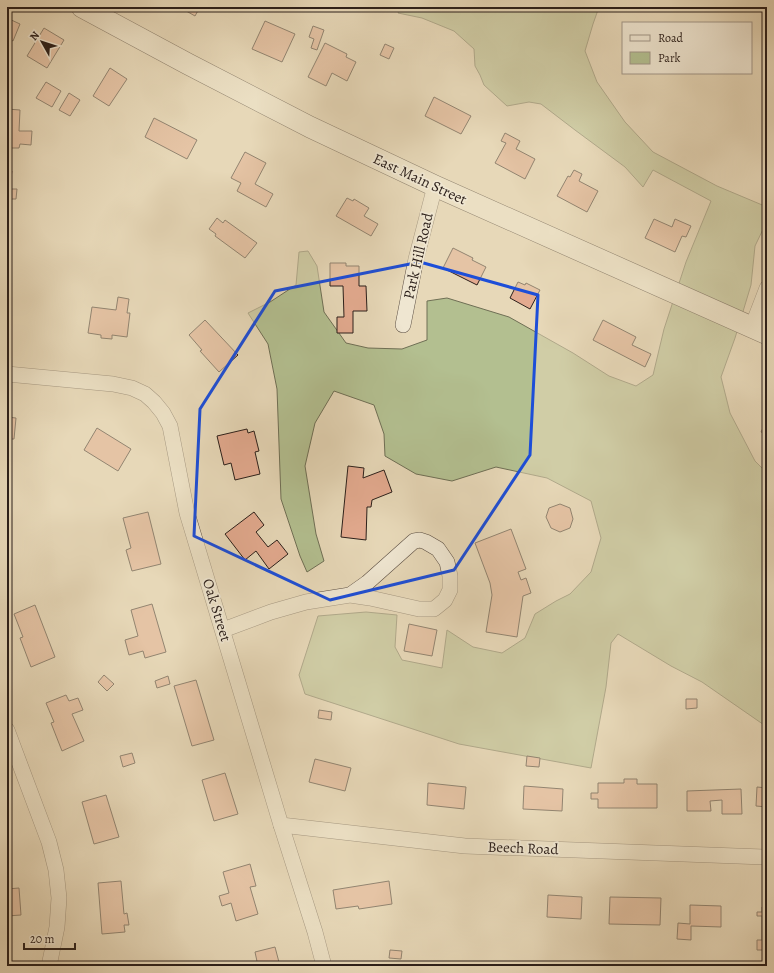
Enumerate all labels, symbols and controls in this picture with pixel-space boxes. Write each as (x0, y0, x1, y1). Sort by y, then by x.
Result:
north arrow (22, 22, 62, 62)
legend (622, 22, 752, 74)
text: N (26, 28, 43, 44)
text: Road (658, 30, 684, 46)
text: Park (658, 50, 681, 66)
street label: East Main Street (370, 149, 470, 210)
street label: Park Hill Road (398, 210, 438, 301)
street label: Oak Street (198, 576, 236, 644)
street label: Beech Road (487, 837, 560, 859)
scale bar (24, 925, 75, 951)
text: 20 m (30, 931, 54, 947)

